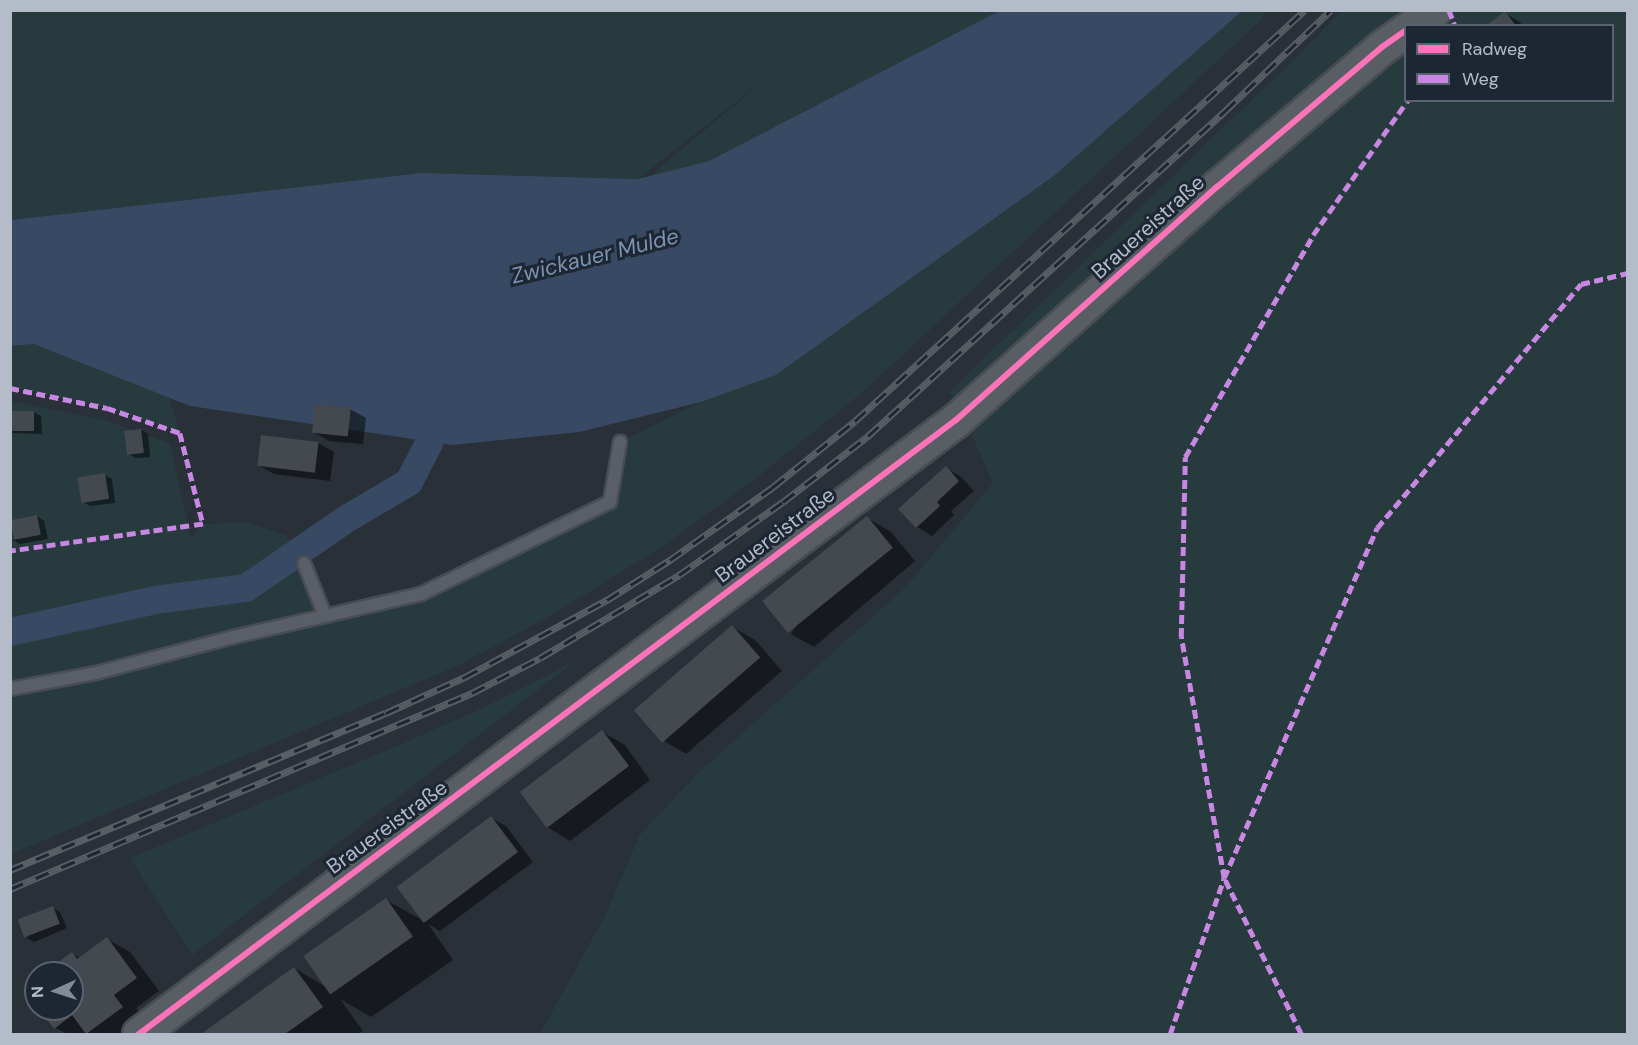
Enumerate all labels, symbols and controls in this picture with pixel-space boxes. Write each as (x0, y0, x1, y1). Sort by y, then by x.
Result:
legend (1404, 24, 1614, 102)
text: Radweg (1462, 37, 1527, 61)
text: Weg (1462, 67, 1499, 91)
street label: Brauereistraße (1086, 170, 1210, 284)
water label: Zwickauer Mulde (509, 222, 681, 290)
street label: Brauereistraße (710, 482, 840, 588)
street label: Brauereistraße (322, 775, 452, 879)
north arrow (24, 961, 84, 1021)
text: N (27, 985, 48, 998)

